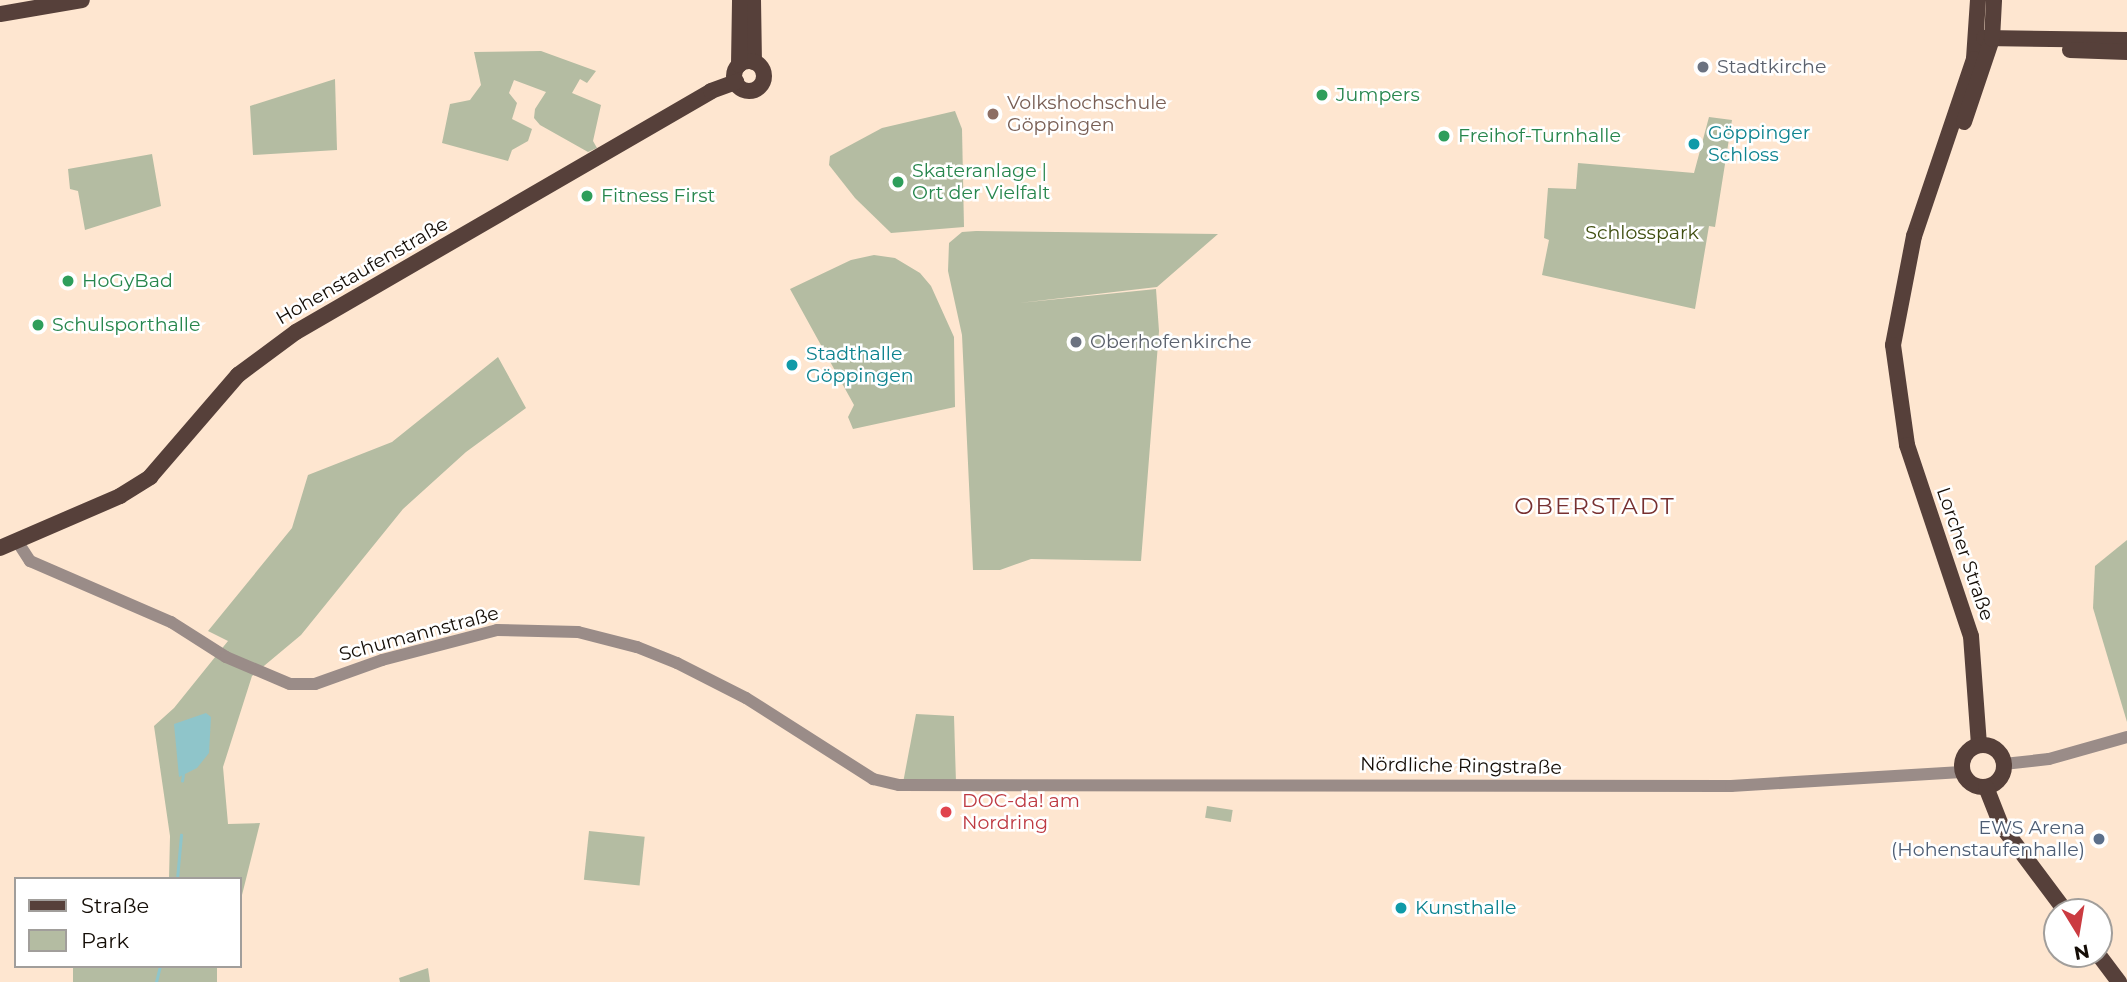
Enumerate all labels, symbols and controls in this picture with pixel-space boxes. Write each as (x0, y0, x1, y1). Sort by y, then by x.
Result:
place label: Stadtkirche (1717, 56, 1826, 78)
marker: Stadtkirche (1695, 59, 1711, 75)
place label: Jumpers (1336, 84, 1420, 106)
marker: Jumpers (1314, 87, 1330, 103)
place label: Volkshochschule Göppingen (1007, 92, 1167, 136)
marker: Volkshochschule Göppingen (985, 106, 1001, 122)
place label: Göppinger Schloss (1708, 122, 1810, 166)
place label: Freihof-Turnhalle (1458, 125, 1621, 147)
marker: Freihof-Turnhalle (1436, 128, 1452, 144)
marker: Göppinger Schloss (1686, 136, 1702, 152)
place label: Skateranlage | Ort der Vielfalt (912, 160, 1050, 204)
marker: Skateranlage | Ort der Vielfalt (890, 174, 906, 190)
place label: Fitness First (601, 185, 715, 207)
marker: Fitness First (579, 188, 595, 204)
street label: Hohenstaufenstraße (272, 212, 452, 330)
park label: Schlosspark (1585, 222, 1699, 244)
place label: HoGyBad (82, 270, 173, 292)
marker: HoGyBad (60, 273, 76, 289)
place label: Schulsporthalle (52, 314, 200, 336)
marker: Schulsporthalle (30, 317, 46, 333)
place label: Oberhofenkirche (1090, 331, 1252, 353)
marker: Oberhofenkirche (1068, 334, 1084, 350)
place label: Stadthalle Göppingen (806, 343, 914, 387)
marker: Stadthalle Göppingen (784, 357, 800, 373)
street label: Lorcher Straße (1932, 484, 1998, 624)
district label: OBERSTADT (1515, 492, 1675, 520)
street label: Schumannstraße (337, 602, 501, 666)
street label: Nördliche Ringstraße (1360, 753, 1562, 779)
place label: DOC-da! am Nordring (962, 790, 1080, 834)
marker: DOC-da! am Nordring (936, 802, 956, 822)
place label: EWS Arena (Hohenstaufenhalle) (1891, 817, 2085, 861)
marker: EWS Arena (Hohenstaufenhalle) (2091, 831, 2107, 847)
legend (14, 877, 242, 968)
text: Straße (81, 893, 149, 918)
place label: Kunsthalle (1415, 897, 1517, 919)
north arrow (2043, 898, 2113, 968)
marker: Kunsthalle (1393, 900, 1409, 916)
text: Park (81, 928, 129, 953)
text: N (2072, 939, 2091, 965)

